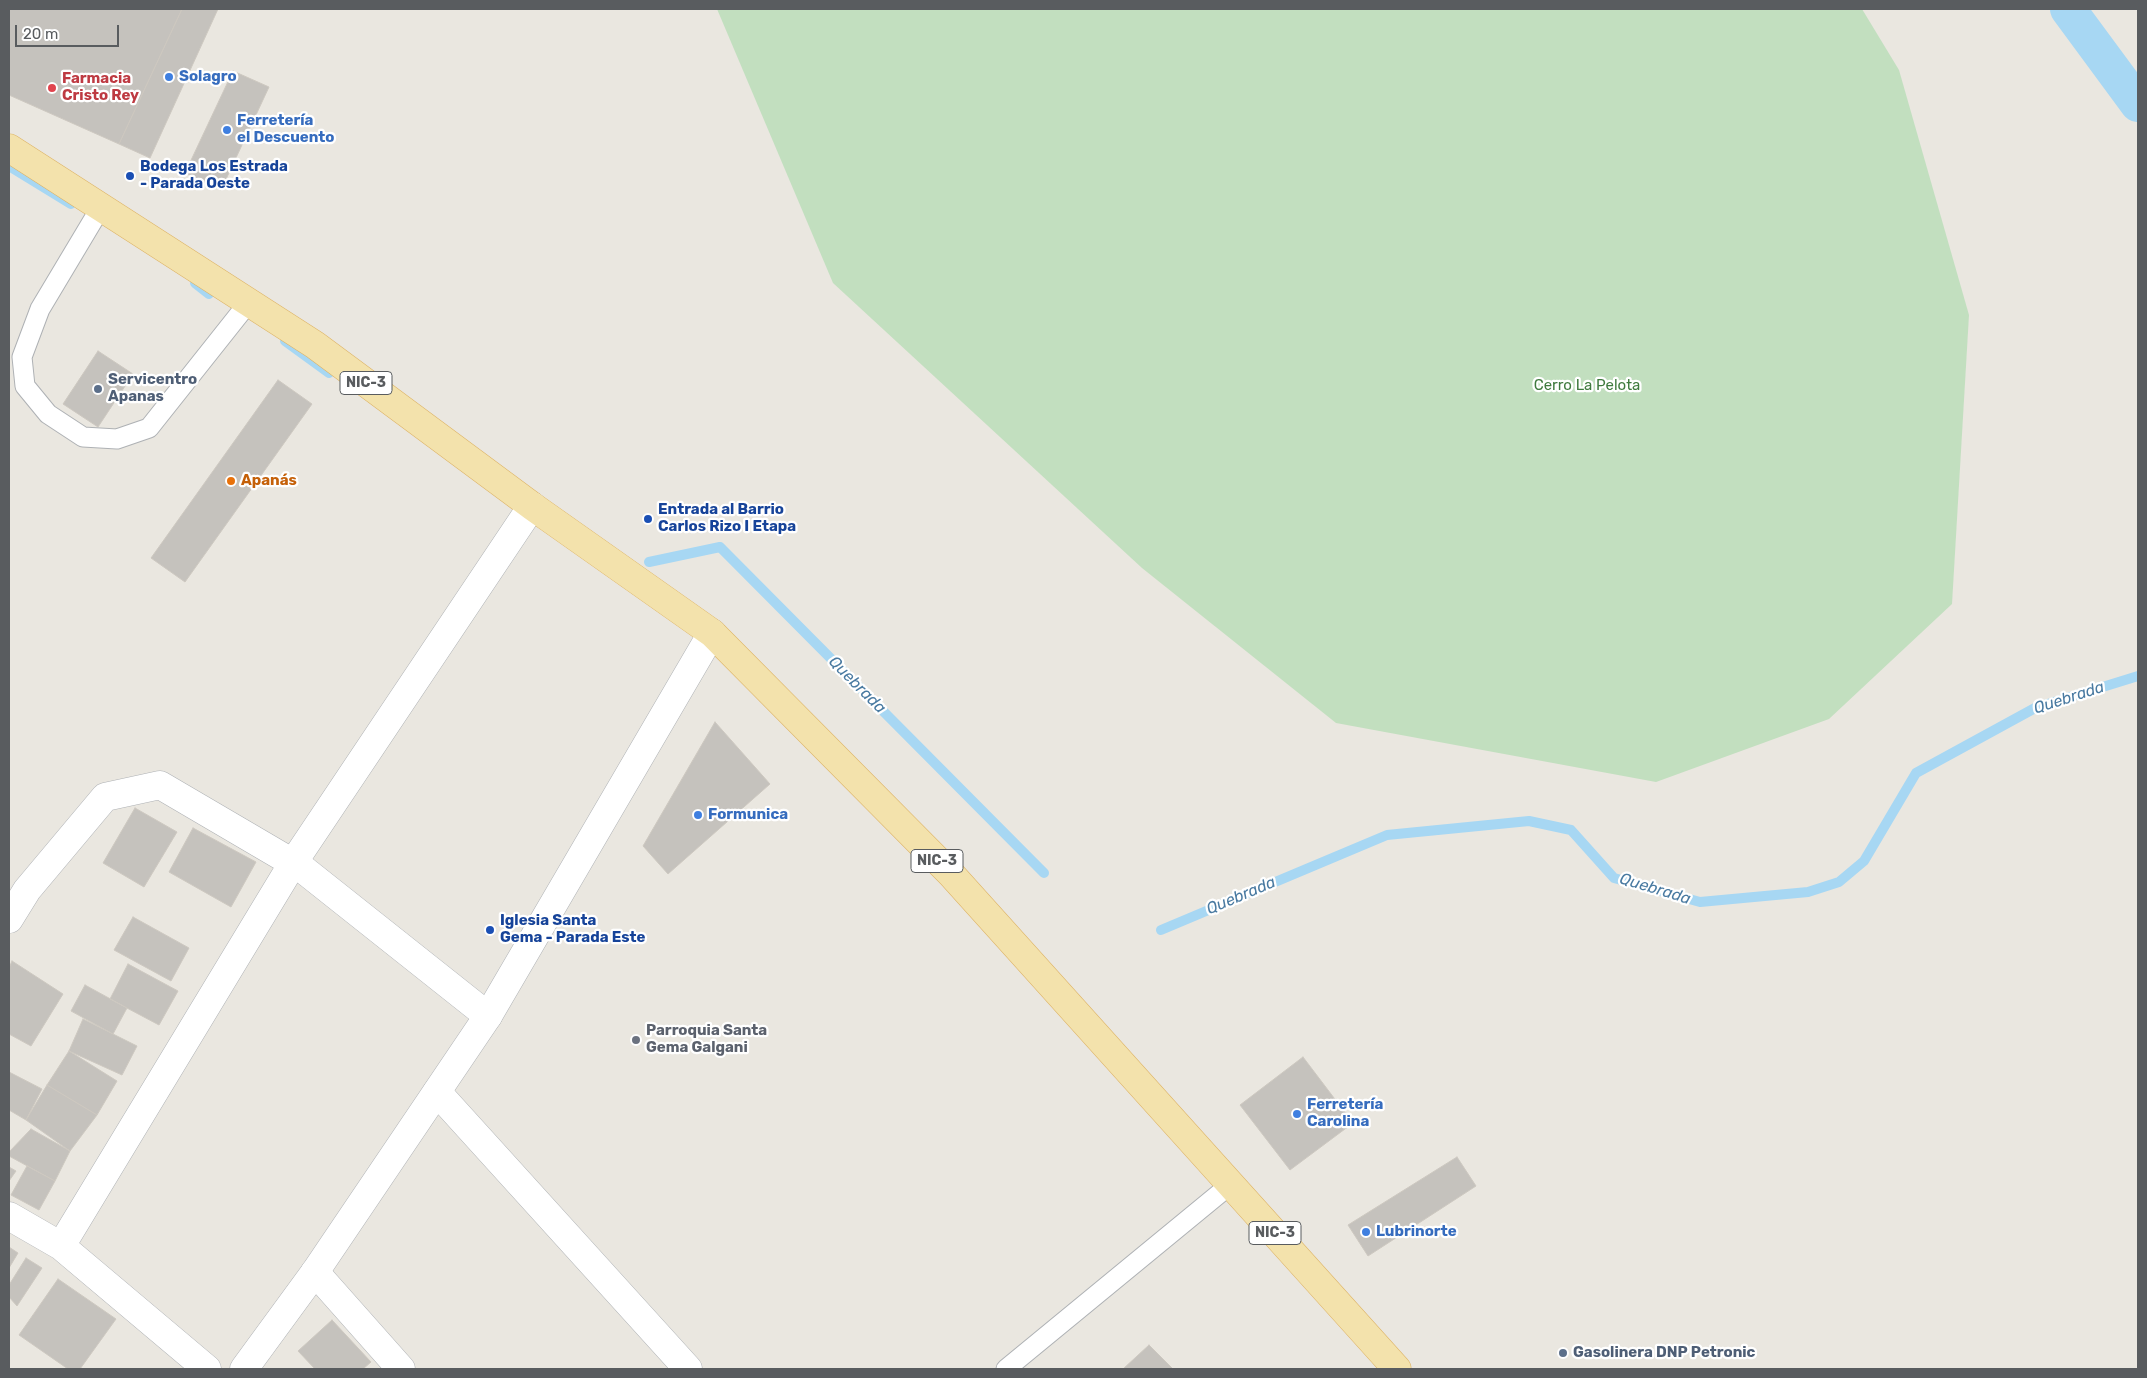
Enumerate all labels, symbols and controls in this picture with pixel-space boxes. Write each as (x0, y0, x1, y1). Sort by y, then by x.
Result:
scale bar (18, 15, 121, 47)
text: 20 m (23, 25, 58, 43)
place label: Solagro (179, 68, 237, 86)
place label: Farmacia Cristo Rey (62, 70, 139, 105)
marker: Solagro (163, 71, 175, 83)
marker: Farmacia Cristo Rey (46, 82, 58, 94)
place label: Ferretería el Descuento (237, 112, 334, 147)
marker: Ferretería el Descuento (221, 124, 233, 136)
place label: Bodega Los Estrada - Parada Oeste (140, 158, 288, 193)
marker: Bodega Los Estrada - Parada Oeste (124, 170, 136, 182)
place label: Servicentro Apanas (108, 371, 197, 406)
road number: NIC-3 (340, 372, 392, 394)
park label: Cerro La Pelota (1534, 377, 1640, 395)
marker: Servicentro Apanas (92, 383, 104, 395)
place label: Apanás (241, 472, 297, 490)
marker: Apanás (225, 475, 237, 487)
place label: Entrada al Barrio Carlos Rizo I Etapa (658, 501, 796, 536)
marker: Entrada al Barrio Carlos Rizo I Etapa (642, 513, 654, 525)
water label: Quebrada (824, 652, 890, 718)
water label: Quebrada (2031, 678, 2107, 718)
place label: Formunica (708, 806, 788, 824)
marker: Formunica (692, 809, 704, 821)
road number: NIC-3 (911, 849, 963, 872)
water label: Quebrada (1617, 869, 1693, 909)
water label: Quebrada (1204, 873, 1278, 919)
place label: Iglesia Santa Gema - Parada Este (500, 912, 645, 947)
marker: Iglesia Santa Gema - Parada Este (484, 924, 496, 936)
place label: Parroquia Santa Gema Galgani (646, 1022, 767, 1057)
marker: Parroquia Santa Gema Galgani (630, 1034, 642, 1046)
place label: Ferretería Carolina (1307, 1096, 1383, 1131)
marker: Ferretería Carolina (1291, 1108, 1303, 1120)
road number: NIC-3 (1249, 1222, 1301, 1244)
place label: Lubrinorte (1376, 1223, 1457, 1241)
marker: Lubrinorte (1360, 1226, 1372, 1238)
place label: Gasolinera DNP Petronic (1573, 1344, 1755, 1362)
marker: Gasolinera DNP Petronic (1557, 1347, 1569, 1359)

